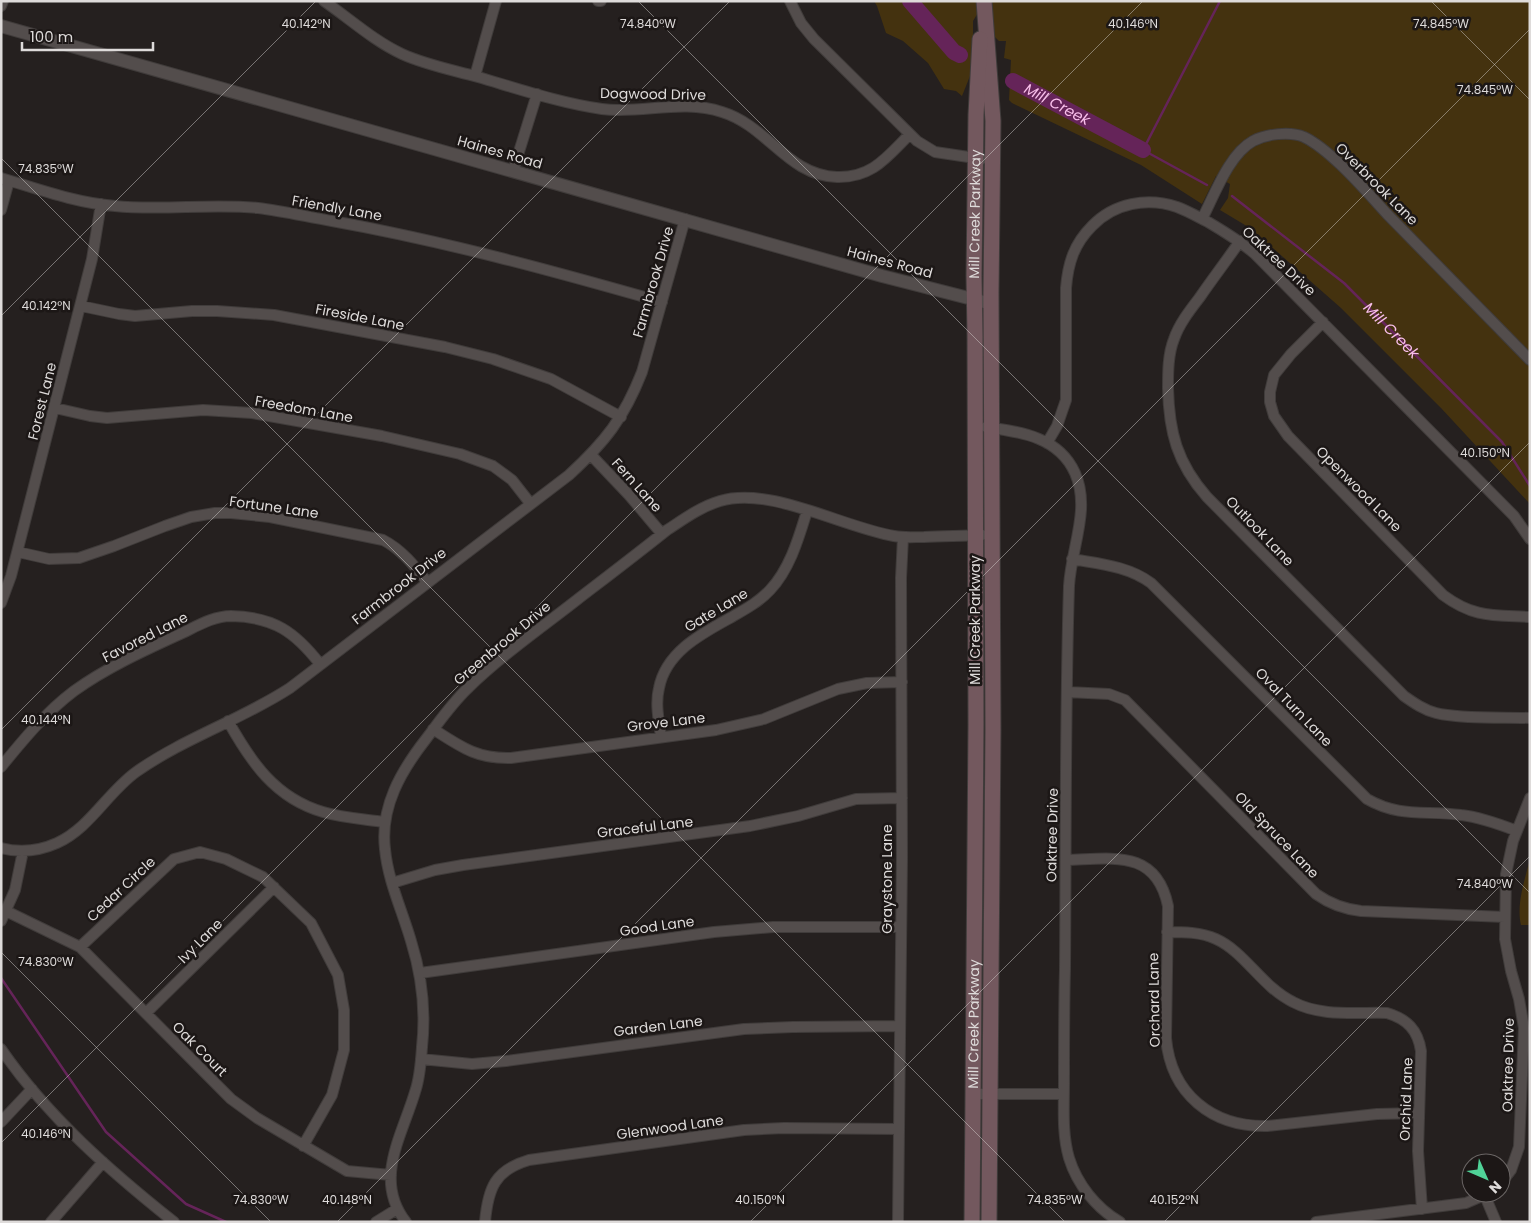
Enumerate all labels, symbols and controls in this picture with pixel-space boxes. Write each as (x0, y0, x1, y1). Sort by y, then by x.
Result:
text: 40.142°N (281, 15, 331, 32)
text: 74.840°W (620, 15, 676, 32)
text: 40.146°N (1108, 15, 1158, 32)
text: 74.845°W (1413, 15, 1469, 32)
scale bar (22, 20, 154, 52)
text: 100 m (30, 26, 73, 47)
water label: Mill Creek (1021, 78, 1095, 131)
text: 74.845°W (1457, 81, 1513, 98)
street label: Dogwood Drive (600, 83, 706, 105)
street label: Haines Road (455, 130, 545, 174)
street label: Overbrook Lane (1331, 138, 1423, 230)
street label: Mill Creek Parkway (964, 149, 986, 279)
text: 74.835°W (18, 160, 74, 177)
street label: Friendly Lane (290, 190, 384, 226)
street label: Oaktree Drive (1238, 222, 1320, 301)
street label: Farmbrook Drive (628, 224, 679, 340)
street label: Haines Road (845, 241, 935, 283)
text: 40.142°N (21, 297, 71, 314)
water label: Mill Creek (1359, 297, 1425, 364)
street label: Fireside Lane (314, 299, 406, 335)
street label: Forest Lane (23, 360, 61, 442)
street label: Freedom Lane (253, 391, 355, 428)
street label: Openwood Lane (1312, 442, 1407, 537)
text: 40.150°N (1460, 444, 1510, 461)
street label: Fern Lane (607, 453, 667, 517)
street label: Fortune Lane (228, 491, 320, 523)
street label: Outlook Lane (1221, 491, 1299, 571)
street label: Farmbrook Drive (348, 543, 451, 629)
street label: Mill Creek Parkway (965, 555, 985, 685)
street label: Gate Lane (680, 583, 752, 637)
street label: Greenbrook Drive (449, 596, 555, 690)
street label: Favored Lane (99, 607, 192, 667)
street label: Oval Turn Lane (1251, 663, 1337, 751)
street label: Grove Lane (626, 707, 706, 737)
text: 40.144°N (21, 711, 71, 728)
street label: Oaktree Drive (1041, 787, 1063, 882)
street label: Old Spruce Lane (1230, 787, 1324, 883)
street label: Graceful Lane (596, 811, 695, 843)
street label: Graystone Lane (877, 824, 897, 934)
street label: Cedar Circle (82, 852, 160, 926)
text: 74.840°W (1457, 875, 1513, 892)
street label: Good Lane (618, 911, 696, 941)
street label: Ivy Lane (173, 914, 227, 968)
street label: Orchard Lane (1143, 952, 1165, 1048)
text: 74.830°W (18, 953, 74, 970)
street label: Mill Creek Parkway (963, 959, 984, 1089)
street label: Garden Lane (612, 1011, 704, 1041)
street label: Oak Court (168, 1017, 232, 1081)
street label: Oaktree Drive (1497, 1017, 1519, 1112)
street label: Orchid Lane (1395, 1057, 1417, 1141)
street label: Glenwood Lane (615, 1110, 725, 1144)
text: 40.146°N (21, 1125, 71, 1142)
north arrow (1461, 1153, 1511, 1203)
text: N (1484, 1176, 1506, 1198)
text: 74.830°W (233, 1191, 289, 1208)
text: 40.148°N (322, 1191, 372, 1208)
text: 40.150°N (735, 1191, 785, 1208)
text: 74.835°W (1027, 1191, 1083, 1208)
text: 40.152°N (1149, 1191, 1199, 1208)

